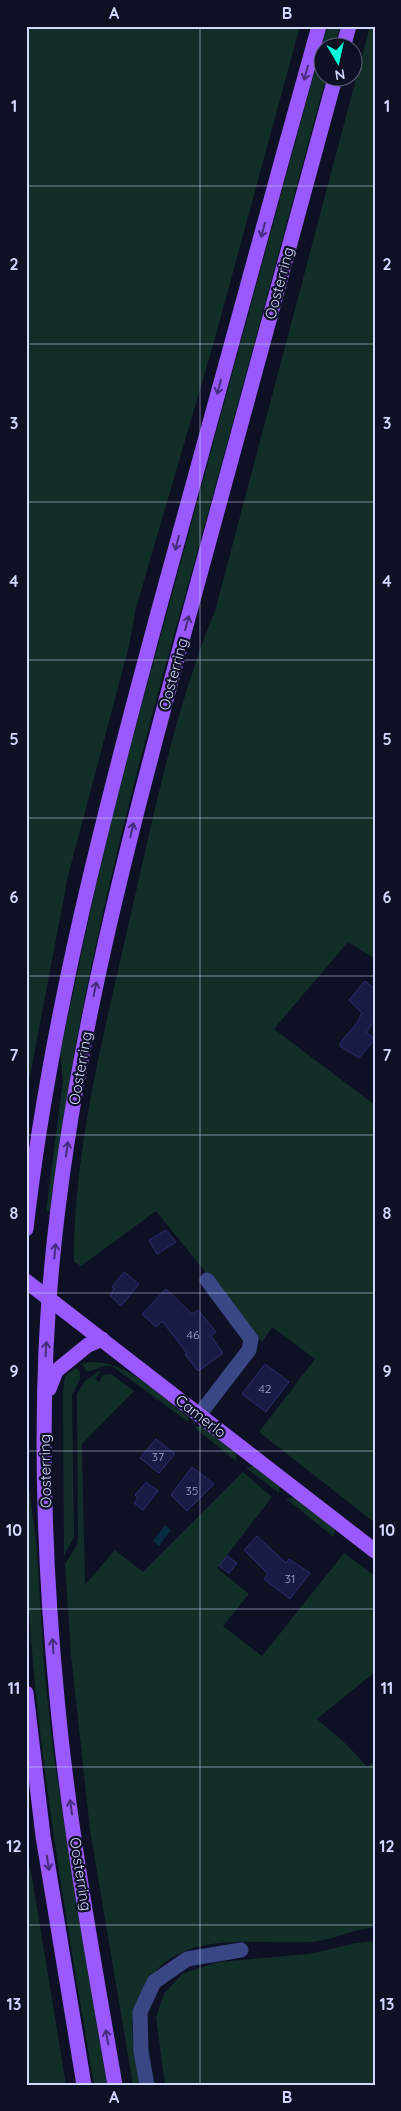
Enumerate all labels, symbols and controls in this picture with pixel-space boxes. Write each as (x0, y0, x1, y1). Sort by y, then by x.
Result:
text: A (109, 3, 120, 23)
text: B (282, 3, 292, 23)
north arrow (314, 38, 364, 88)
one-way arrow (301, 65, 310, 81)
text: N (334, 65, 347, 85)
text: 1 (11, 96, 17, 116)
text: 1 (384, 96, 390, 116)
one-way arrow (257, 221, 267, 237)
street label: Oosterring (260, 245, 298, 321)
text: 2 (9, 254, 19, 274)
text: 2 (382, 254, 392, 274)
one-way arrow (214, 378, 224, 394)
text: 3 (10, 413, 18, 433)
text: 3 (383, 413, 391, 433)
one-way arrow (172, 535, 181, 551)
text: 4 (9, 571, 19, 591)
text: 4 (382, 571, 392, 591)
one-way arrow (183, 615, 192, 631)
street label: Oosterring (154, 636, 192, 712)
text: 5 (9, 729, 19, 749)
text: 5 (382, 729, 392, 749)
one-way arrow (128, 823, 137, 839)
text: 6 (10, 887, 19, 907)
text: 6 (383, 887, 392, 907)
one-way arrow (91, 981, 100, 997)
street label: Oosterring (64, 1030, 96, 1106)
text: 7 (10, 1045, 19, 1065)
text: 7 (383, 1045, 392, 1065)
one-way arrow (63, 1141, 73, 1157)
text: 8 (10, 1203, 19, 1223)
text: 8 (383, 1203, 392, 1223)
one-way arrow (50, 1243, 60, 1259)
house number: 46 (187, 1327, 200, 1342)
one-way arrow (42, 1341, 51, 1357)
text: 9 (9, 1361, 19, 1381)
text: 9 (382, 1361, 392, 1381)
house number: 42 (259, 1381, 272, 1396)
street label: Camerlo (172, 1390, 230, 1442)
street label: Oosterring (35, 1434, 55, 1508)
house number: 37 (152, 1449, 164, 1464)
house number: 35 (186, 1483, 198, 1498)
text: 10 (6, 1520, 22, 1540)
text: 10 (379, 1520, 395, 1540)
house number: 31 (285, 1571, 295, 1586)
one-way arrow (49, 1638, 58, 1654)
text: 11 (8, 1678, 20, 1698)
text: 11 (381, 1678, 393, 1698)
one-way arrow (65, 1799, 75, 1815)
text: 12 (6, 1836, 22, 1856)
street label: Oosterring (66, 1836, 96, 1912)
text: 12 (379, 1836, 395, 1856)
one-way arrow (43, 1855, 53, 1871)
text: 13 (7, 1994, 21, 2014)
text: 13 (380, 1994, 394, 2014)
one-way arrow (102, 2029, 112, 2045)
text: A (109, 2087, 120, 2107)
text: B (282, 2087, 292, 2107)

